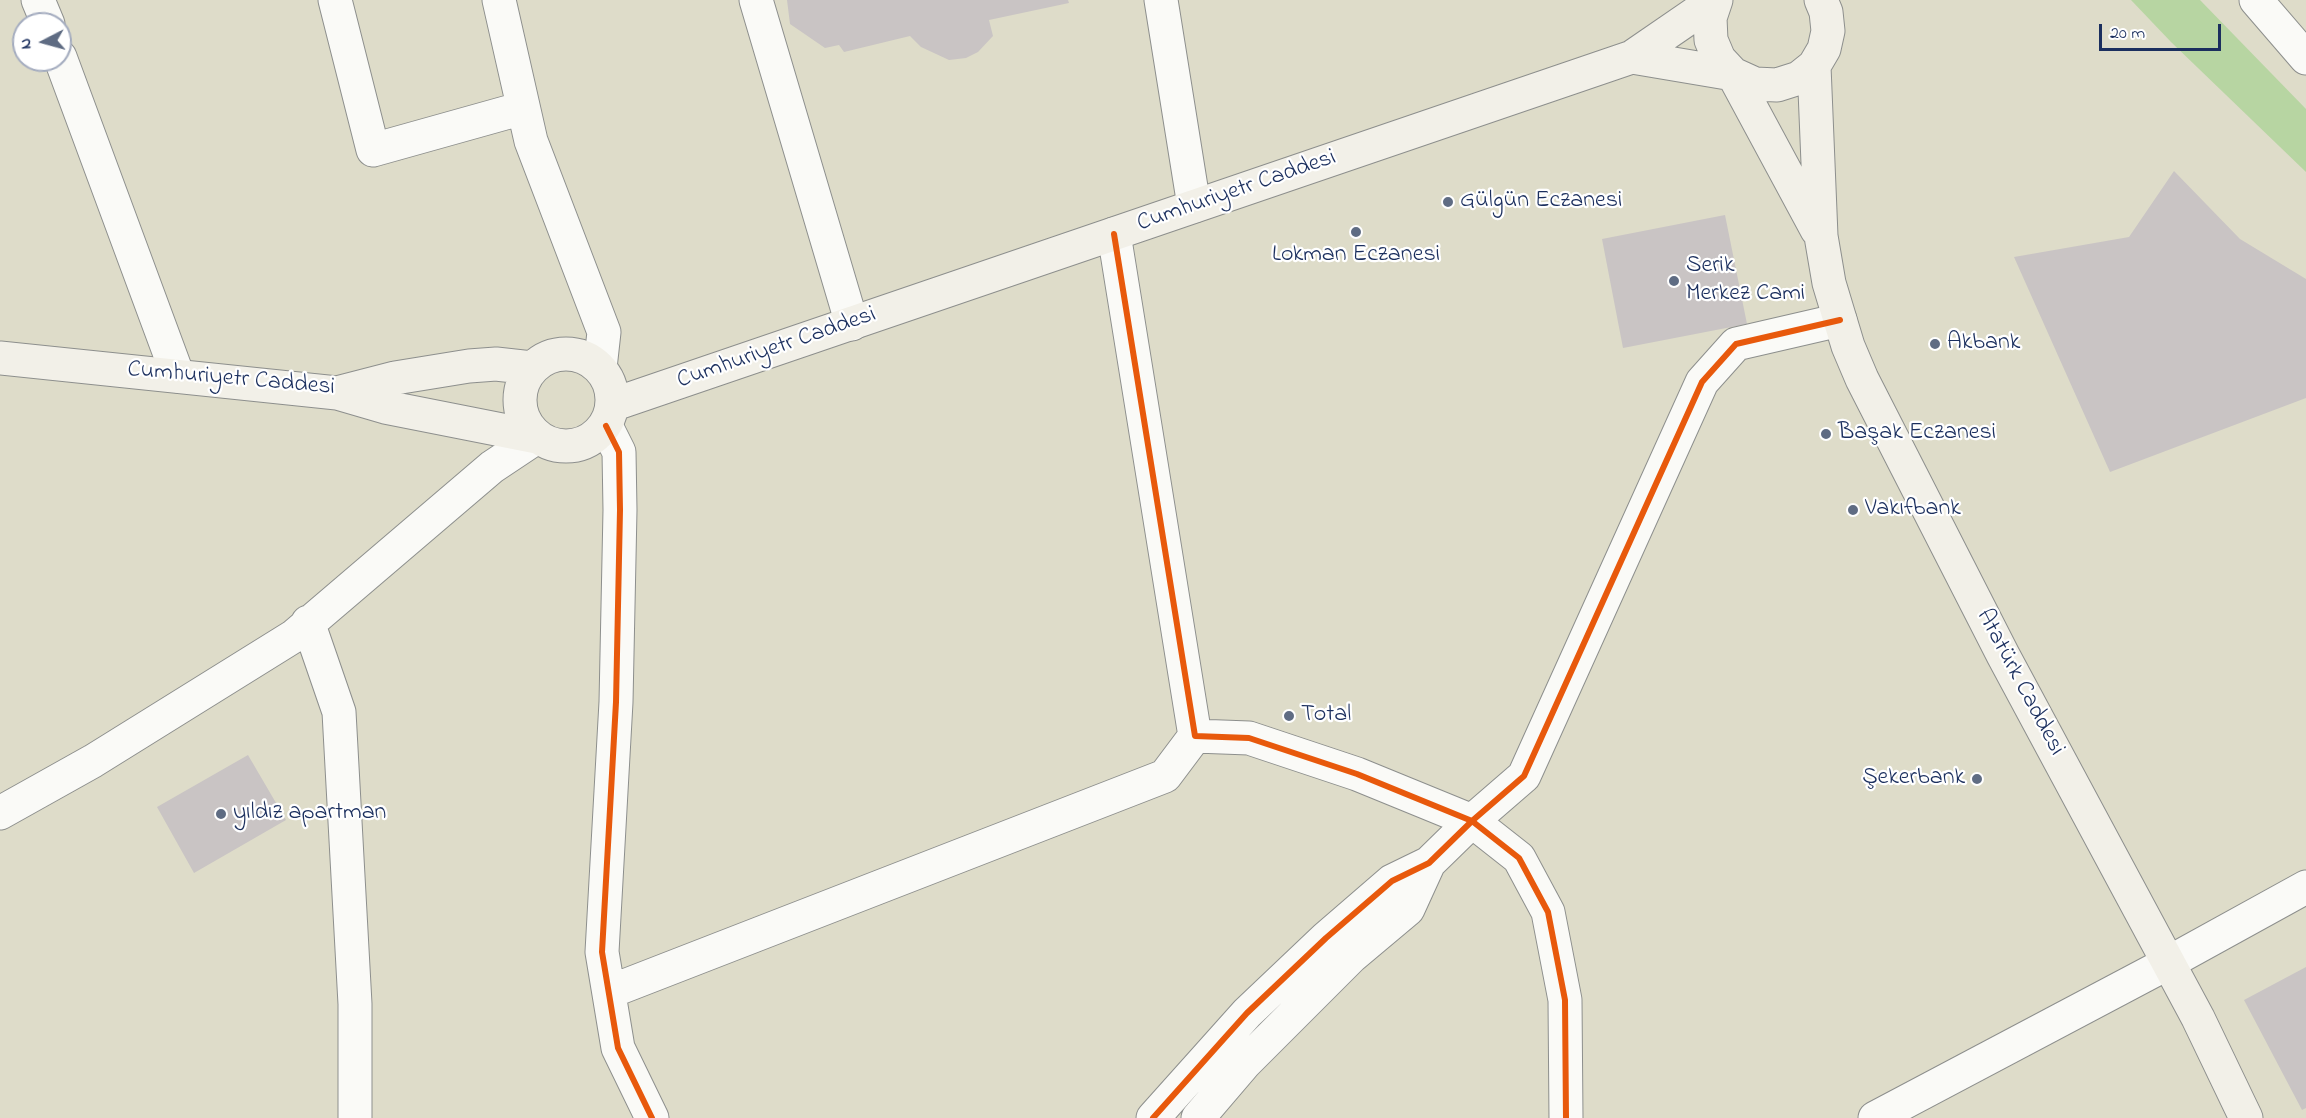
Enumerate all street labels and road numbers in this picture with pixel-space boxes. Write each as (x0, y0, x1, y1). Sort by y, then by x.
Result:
street label: Cumhuriyetr Caddesi (1134, 144, 1340, 240)
street label: Cumhuriyetr Caddesi (674, 301, 880, 397)
street label: Cumhuriyetr Caddesi (126, 357, 336, 403)
street label: Atatürk Caddesi (1968, 605, 2070, 761)

